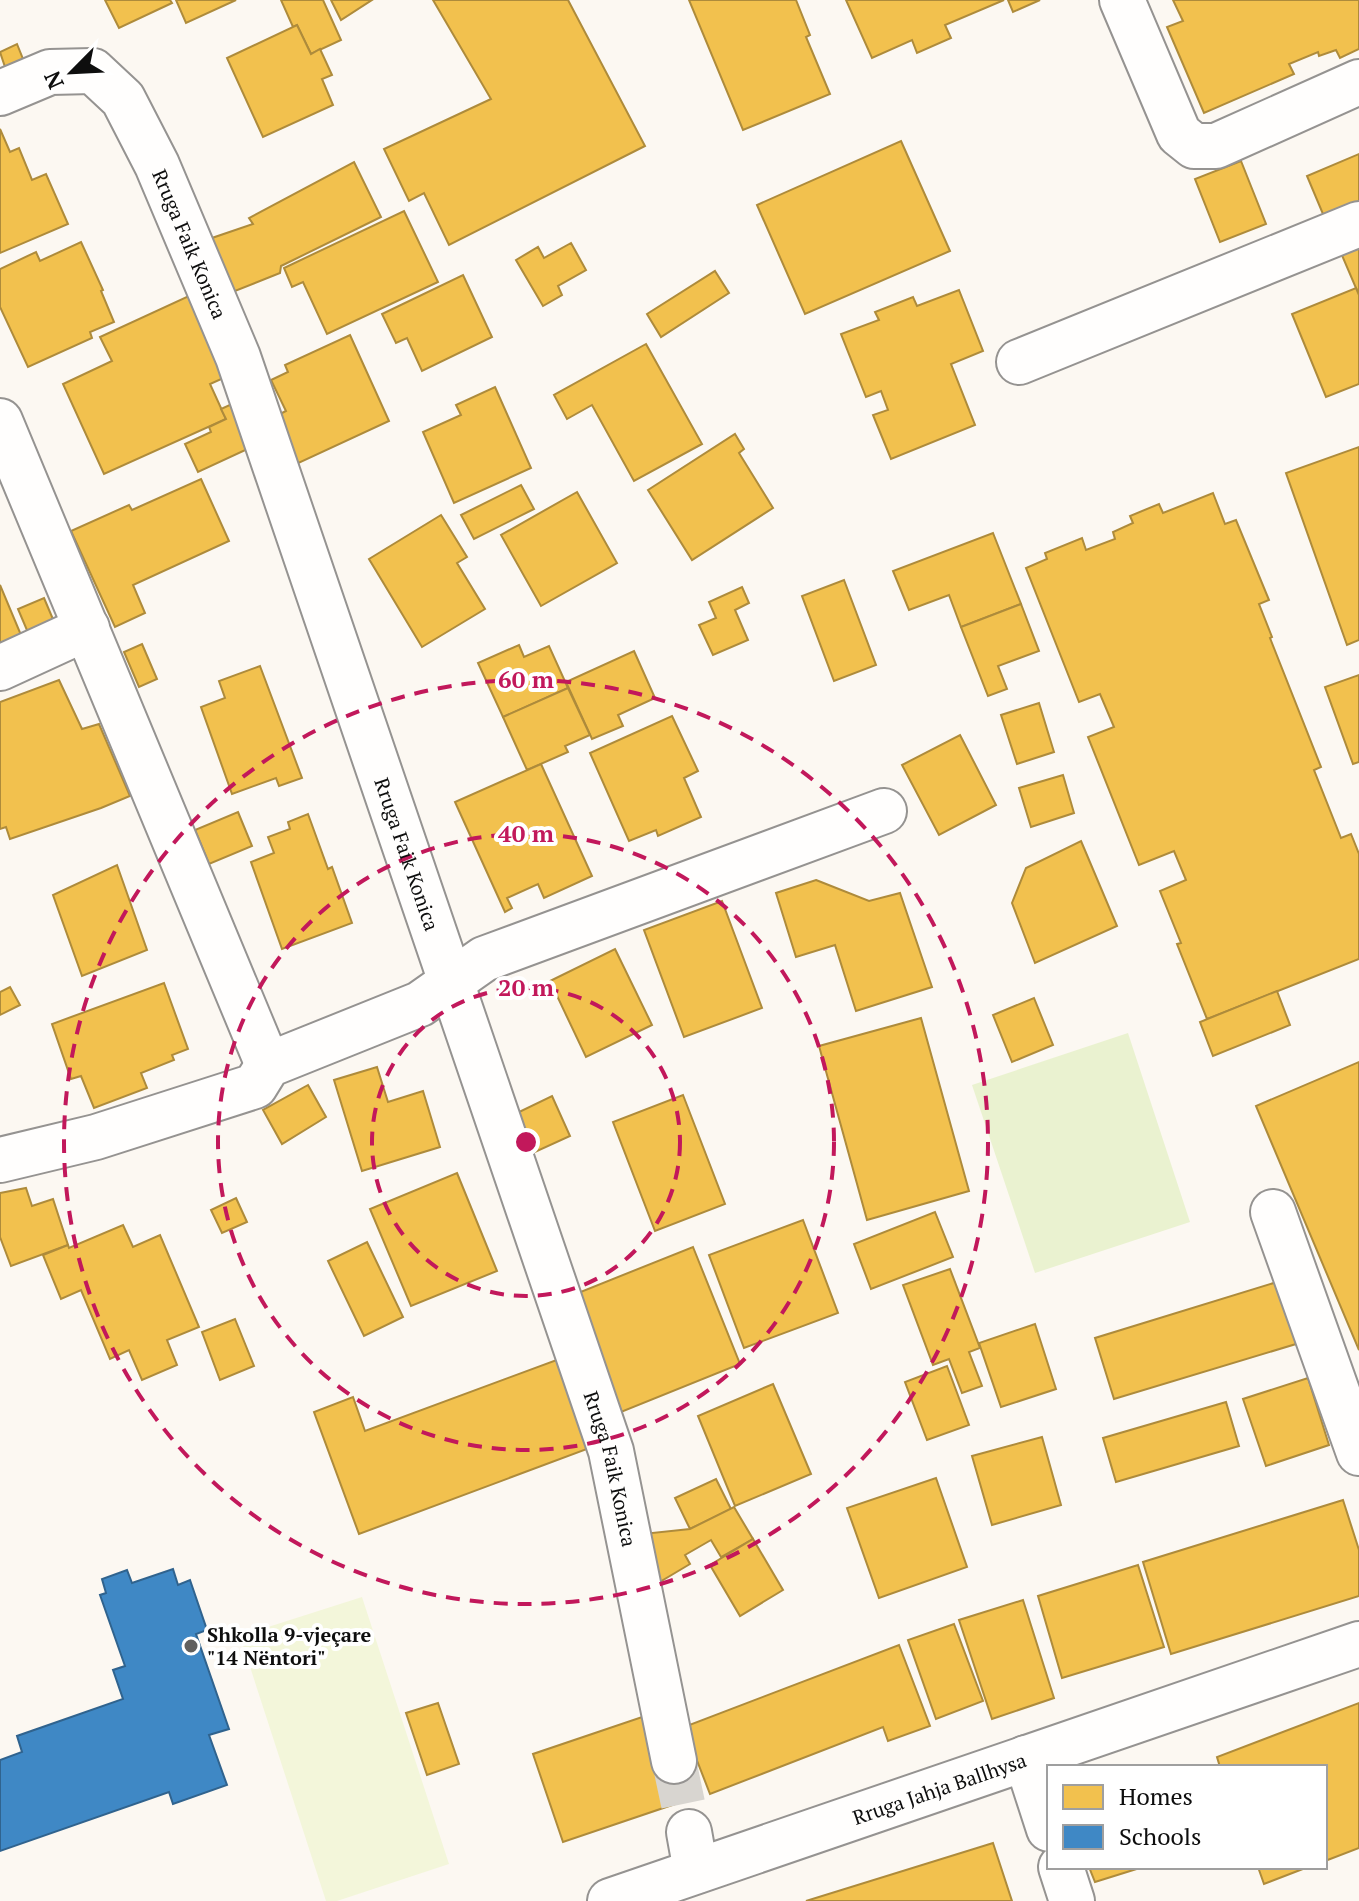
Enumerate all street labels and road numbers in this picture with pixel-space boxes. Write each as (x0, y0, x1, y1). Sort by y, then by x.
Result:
street label: Rruga Faik Konica (147, 165, 234, 323)
street label: Rruga Faik Konica (369, 774, 446, 934)
street label: Rruga Faik Konica (578, 1387, 644, 1549)
street label: Rruga Jahja Ballhysa (849, 1746, 1030, 1830)

